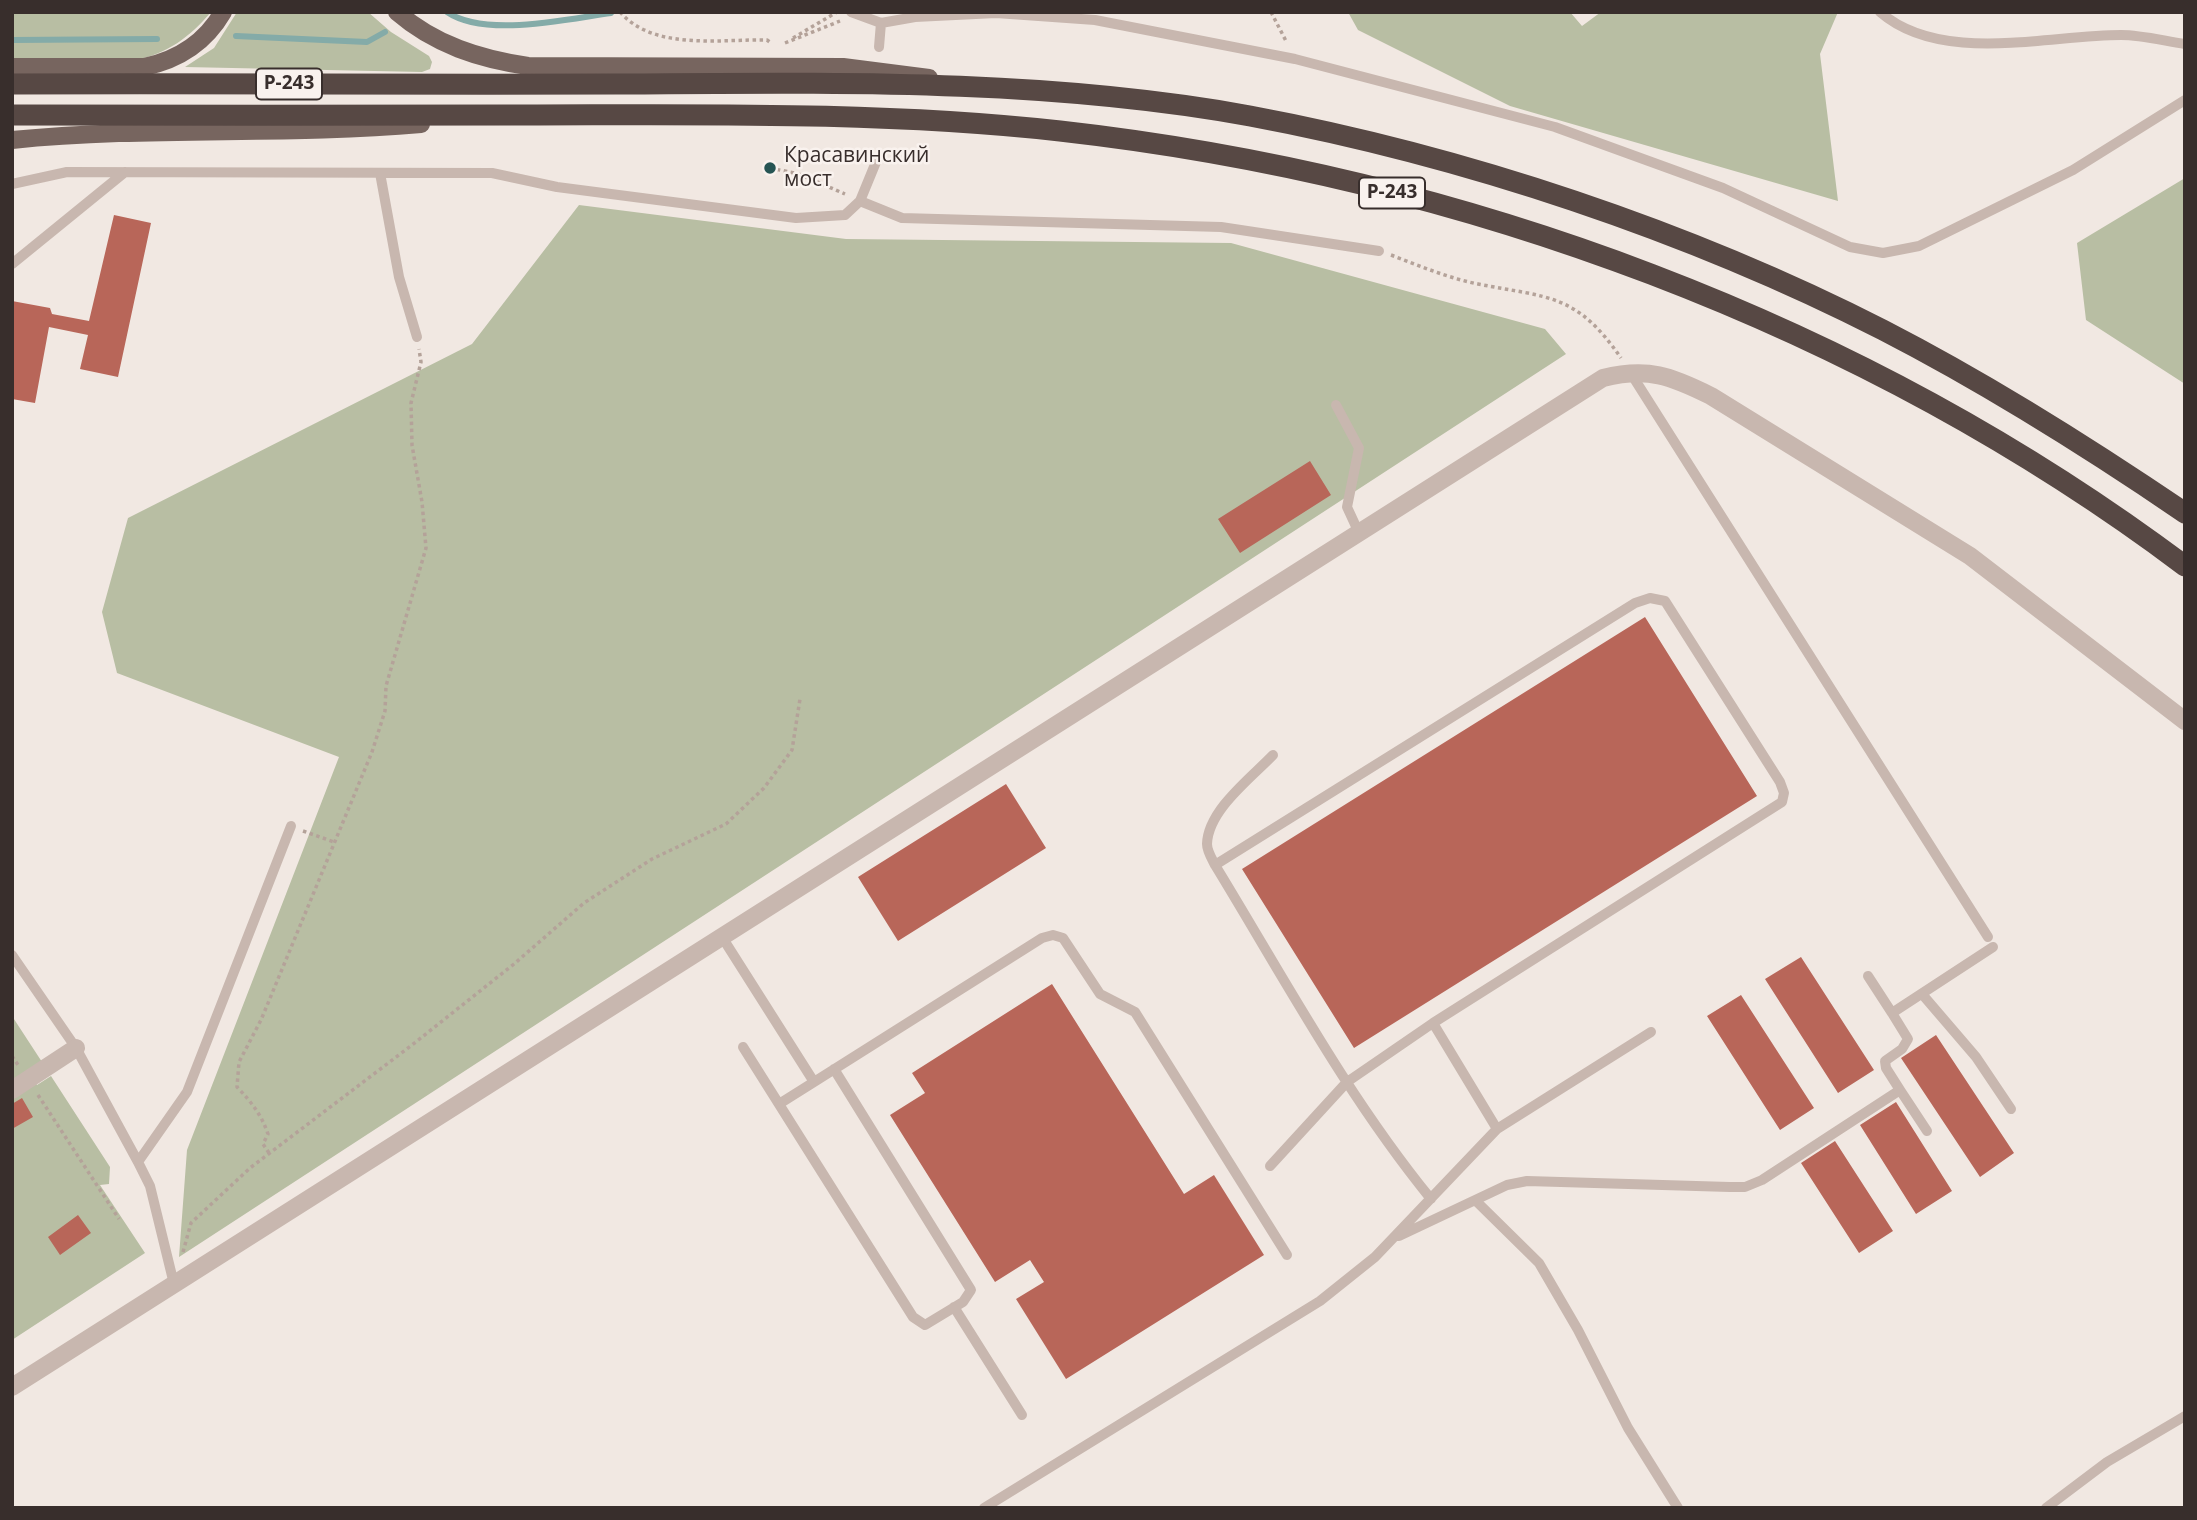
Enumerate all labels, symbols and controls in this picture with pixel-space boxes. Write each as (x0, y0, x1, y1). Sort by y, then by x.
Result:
road number: Р-243 (256, 68, 322, 100)
place label: Красавинский мост (784, 143, 929, 193)
marker: Красавинский мост (762, 160, 778, 176)
road number: Р-243 (1359, 178, 1425, 209)

